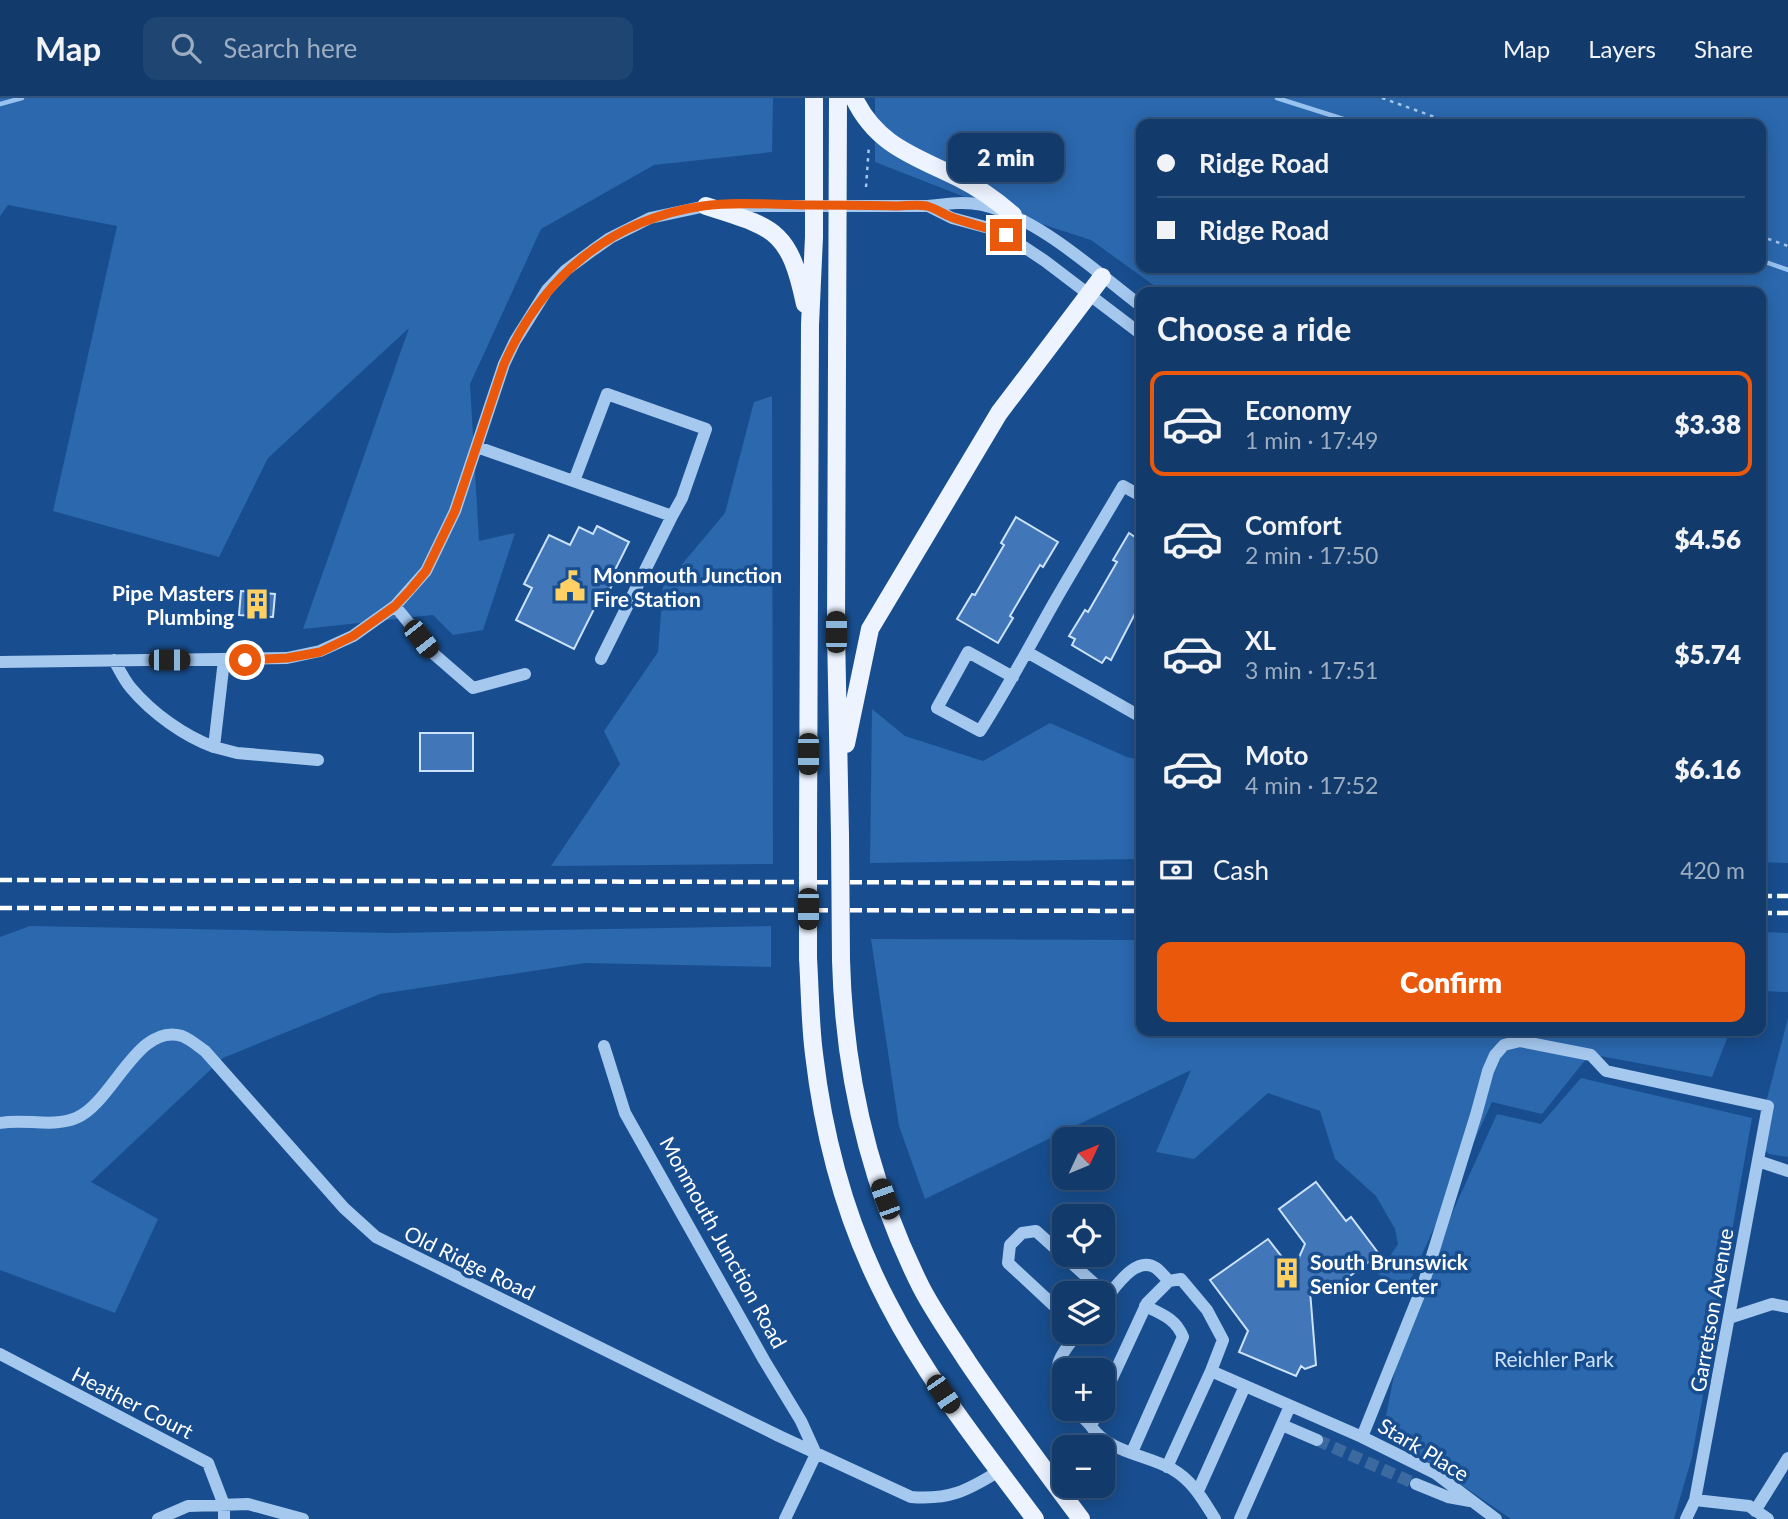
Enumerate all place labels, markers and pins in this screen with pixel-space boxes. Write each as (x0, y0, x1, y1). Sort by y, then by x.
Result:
place label: Monmouth Junction Fire Station (593, 562, 782, 611)
public building icon: Monmouth Junction Fire Station (553, 569, 587, 603)
place label: Pipe Masters Plumbing (112, 580, 234, 629)
building icon: Pipe Masters Plumbing (240, 587, 274, 621)
place label: South Brunswick Senior Center (1310, 1249, 1469, 1298)
building icon: South Brunswick Senior Center (1270, 1256, 1304, 1290)

